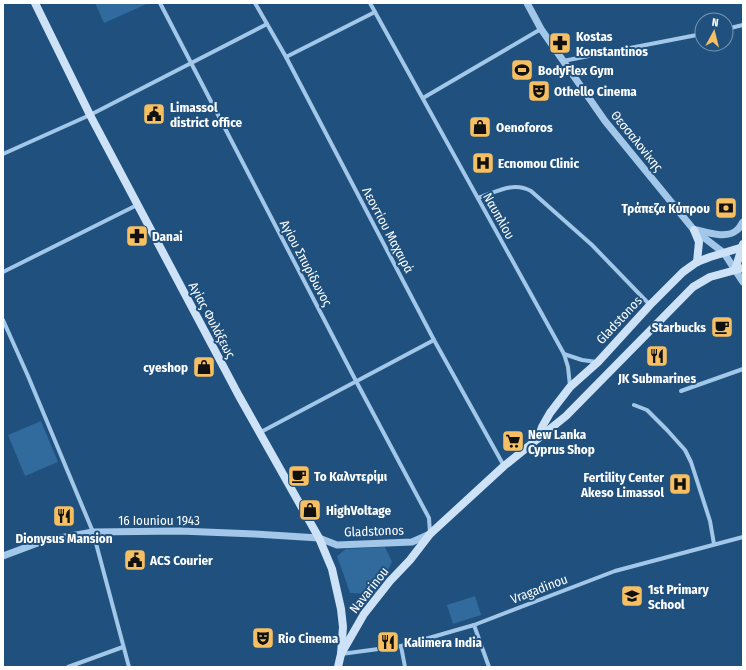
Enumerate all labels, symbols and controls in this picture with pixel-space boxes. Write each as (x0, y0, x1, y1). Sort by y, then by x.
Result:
north arrow (694, 12, 734, 52)
text: N (711, 16, 719, 29)
place label: Kostas Konstantinos (576, 29, 648, 59)
pharmacy icon: Kostas Konstantinos (547, 30, 573, 56)
sports icon: BodyFlex Gym (509, 57, 535, 83)
place label: BodyFlex Gym (538, 63, 614, 78)
theatre icon: Othello Cinema (526, 78, 552, 104)
place label: Othello Cinema (554, 84, 637, 99)
place label: Limassol district office (170, 100, 243, 130)
public building icon: Limassol district office (141, 101, 167, 127)
street label: Θεσσαλονίκης (608, 108, 666, 175)
shop icon: Oenoforos (467, 114, 493, 140)
place label: Oenoforos (496, 120, 553, 135)
hospital icon: Ecnomou Clinic (470, 150, 496, 176)
place label: Ecnomou Clinic (498, 156, 579, 171)
street label: Λεοντίου Μαχαιρά (359, 184, 417, 276)
street label: Ναυπλίου (480, 190, 518, 242)
bank icon: Τράπεζα Κύπρου (713, 195, 739, 221)
place label: Τράπεζα Κύπρου (621, 201, 710, 216)
street label: Αγίου Σπυρίδωνος (277, 217, 335, 309)
pharmacy icon: Danai (124, 223, 150, 249)
place label: Danai (152, 229, 183, 244)
street label: Αγίας Φυλάξεως (186, 279, 239, 361)
street label: Gladstonos (593, 293, 645, 347)
cafe icon: Starbucks (709, 314, 735, 340)
place label: Starbucks (652, 320, 706, 335)
restaurant icon: JK Submarines (644, 343, 670, 369)
shop icon: cyeshop (191, 354, 217, 380)
place label: cyeshop (143, 360, 188, 375)
place label: JK Submarines (617, 371, 696, 386)
place label: New Lanka Cyprus Shop (528, 427, 595, 457)
supermarket icon: New Lanka Cyprus Shop (500, 428, 526, 454)
cafe icon: Το Καλντερίμι (286, 463, 312, 489)
place label: Το Καλντερίμι (314, 469, 388, 484)
place label: Fertility Center Akeso Limassol (580, 470, 664, 500)
hospital icon: Fertility Center Akeso Limassol (667, 471, 693, 497)
shop icon: HighVoltage (297, 497, 323, 523)
restaurant icon: Dionysus Mansion (51, 503, 77, 529)
place label: HighVoltage (326, 503, 391, 518)
street label: 16 Iouniou 1943 (118, 513, 200, 528)
street label: Gladstonos (344, 522, 405, 540)
place label: Dionysus Mansion (15, 531, 113, 546)
public building icon: ACS Courier (122, 547, 148, 573)
place label: ACS Courier (149, 553, 213, 568)
street label: Navarinou (346, 564, 392, 616)
street label: Vragadinou (508, 571, 570, 607)
place label: 1st Primary School (648, 582, 710, 612)
school or university icon: 1st Primary School (619, 583, 645, 609)
theatre icon: Rio Cinema (250, 625, 276, 651)
restaurant icon: Kalimera India (375, 629, 401, 655)
place label: Rio Cinema (278, 631, 339, 646)
place label: Kalimera India (404, 635, 483, 650)

